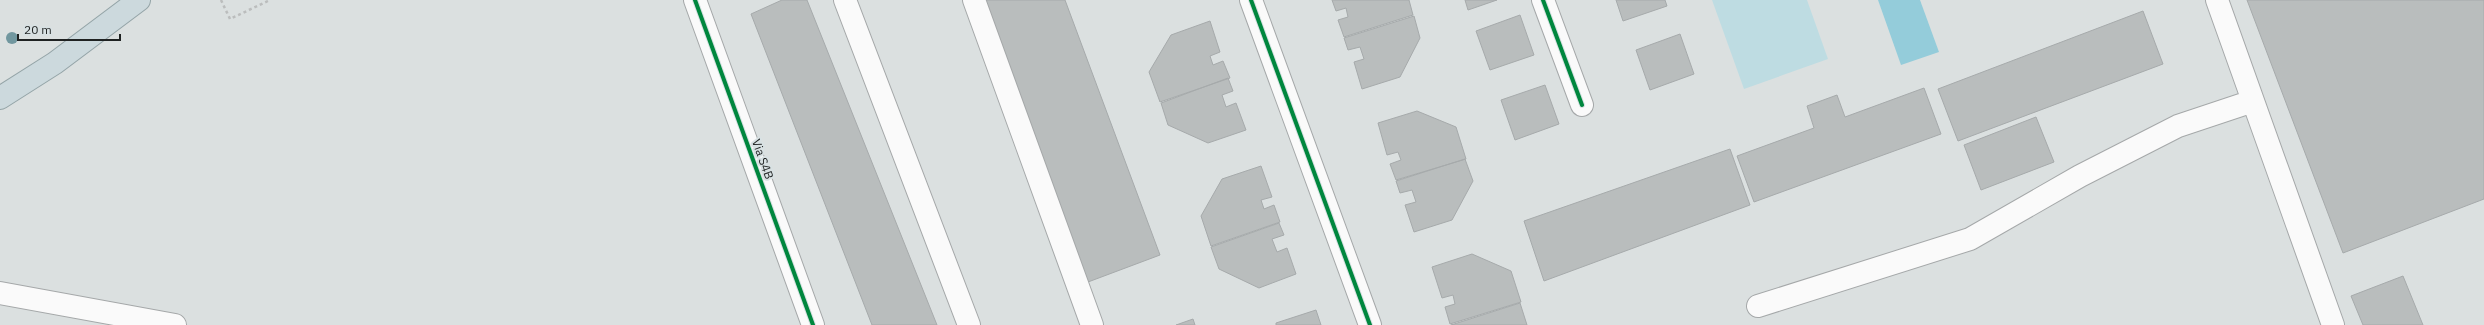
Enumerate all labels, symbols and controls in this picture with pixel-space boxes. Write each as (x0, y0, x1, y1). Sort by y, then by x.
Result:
scale bar (18, 16, 120, 42)
text: 20 m (24, 22, 52, 37)
street label: Via S4B (749, 137, 777, 181)

